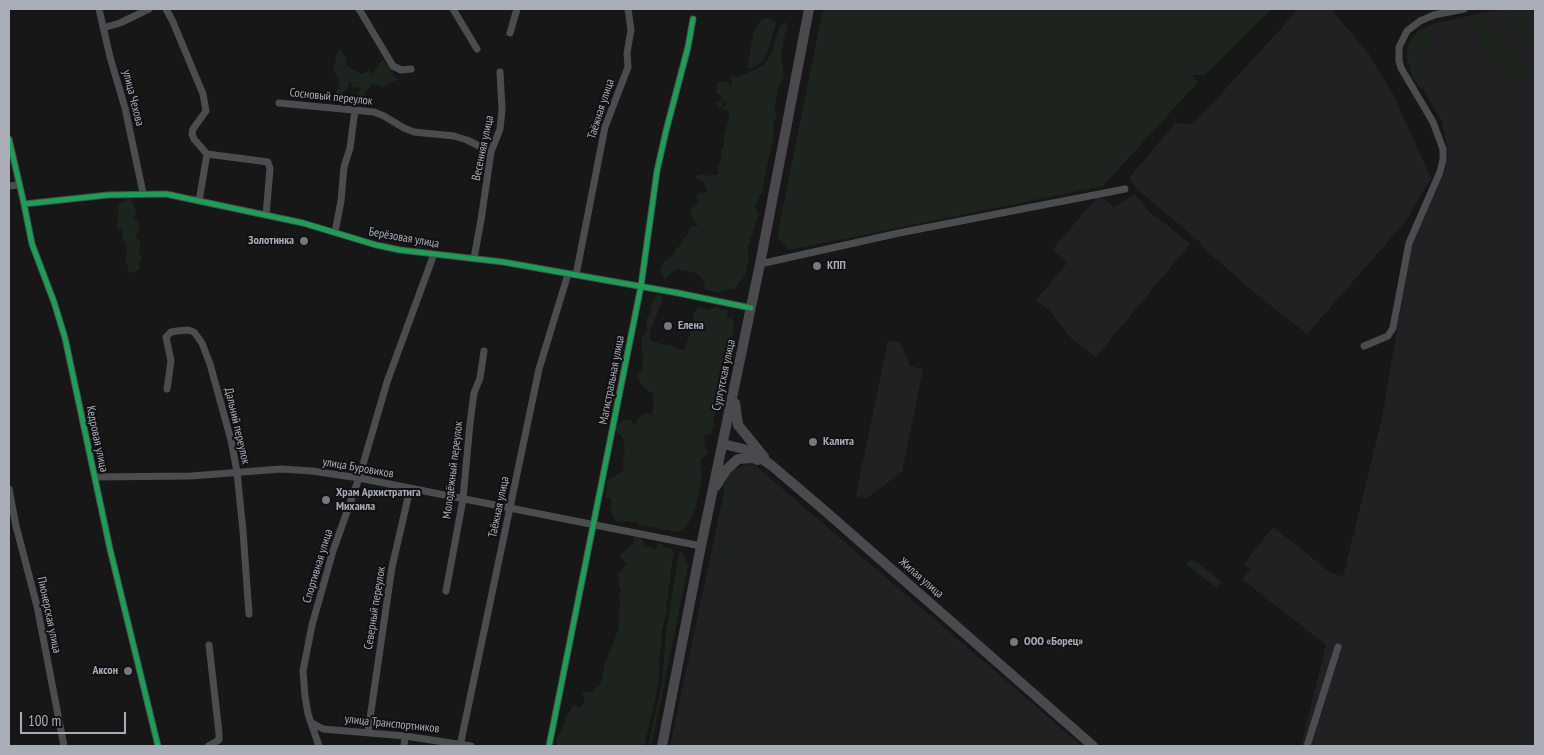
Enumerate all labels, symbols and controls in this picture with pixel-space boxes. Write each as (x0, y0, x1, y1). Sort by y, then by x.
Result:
street label: улица Чехова (119, 68, 147, 128)
street label: Таёжная улица (585, 77, 617, 141)
street label: Сосновый переулок (289, 85, 373, 109)
street label: Весенняя улица (469, 114, 497, 182)
street label: Берёзовая улица (368, 225, 440, 251)
place label: Золотинка (248, 234, 294, 248)
marker: Золотинка (298, 235, 310, 247)
place label: КПП (827, 259, 846, 273)
marker: КПП (811, 260, 823, 272)
place label: Елена (678, 319, 704, 333)
marker: Елена (662, 320, 674, 332)
street label: Магистральная улица (596, 334, 628, 426)
street label: Сургутская улица (709, 338, 739, 412)
street label: Дальний переулок (221, 386, 253, 466)
street label: Кедровая улица (83, 405, 111, 473)
street label: Молодёжный переулок (440, 420, 466, 520)
place label: Калита (823, 435, 854, 449)
marker: Калита (807, 436, 819, 448)
street label: улица Буровиков (321, 455, 395, 481)
street label: Таёжная улица (485, 475, 513, 539)
place label: Храм Архистратига Михаила (336, 486, 421, 514)
marker: Храм Архистратига Михаила (320, 494, 332, 506)
street label: Спортивная улица (300, 527, 336, 605)
street label: Жилая улица (896, 555, 946, 601)
street label: Северный переулок (361, 565, 389, 651)
street label: Пионерская улица (34, 576, 64, 654)
place label: ООО «Борец» (1024, 635, 1083, 649)
marker: ООО «Борец» (1008, 636, 1020, 648)
place label: Аксон (93, 664, 118, 678)
marker: Аксон (122, 665, 134, 677)
scale bar (22, 702, 129, 734)
text: 100 m (28, 711, 61, 730)
street label: улица Транспортников (344, 712, 440, 736)

